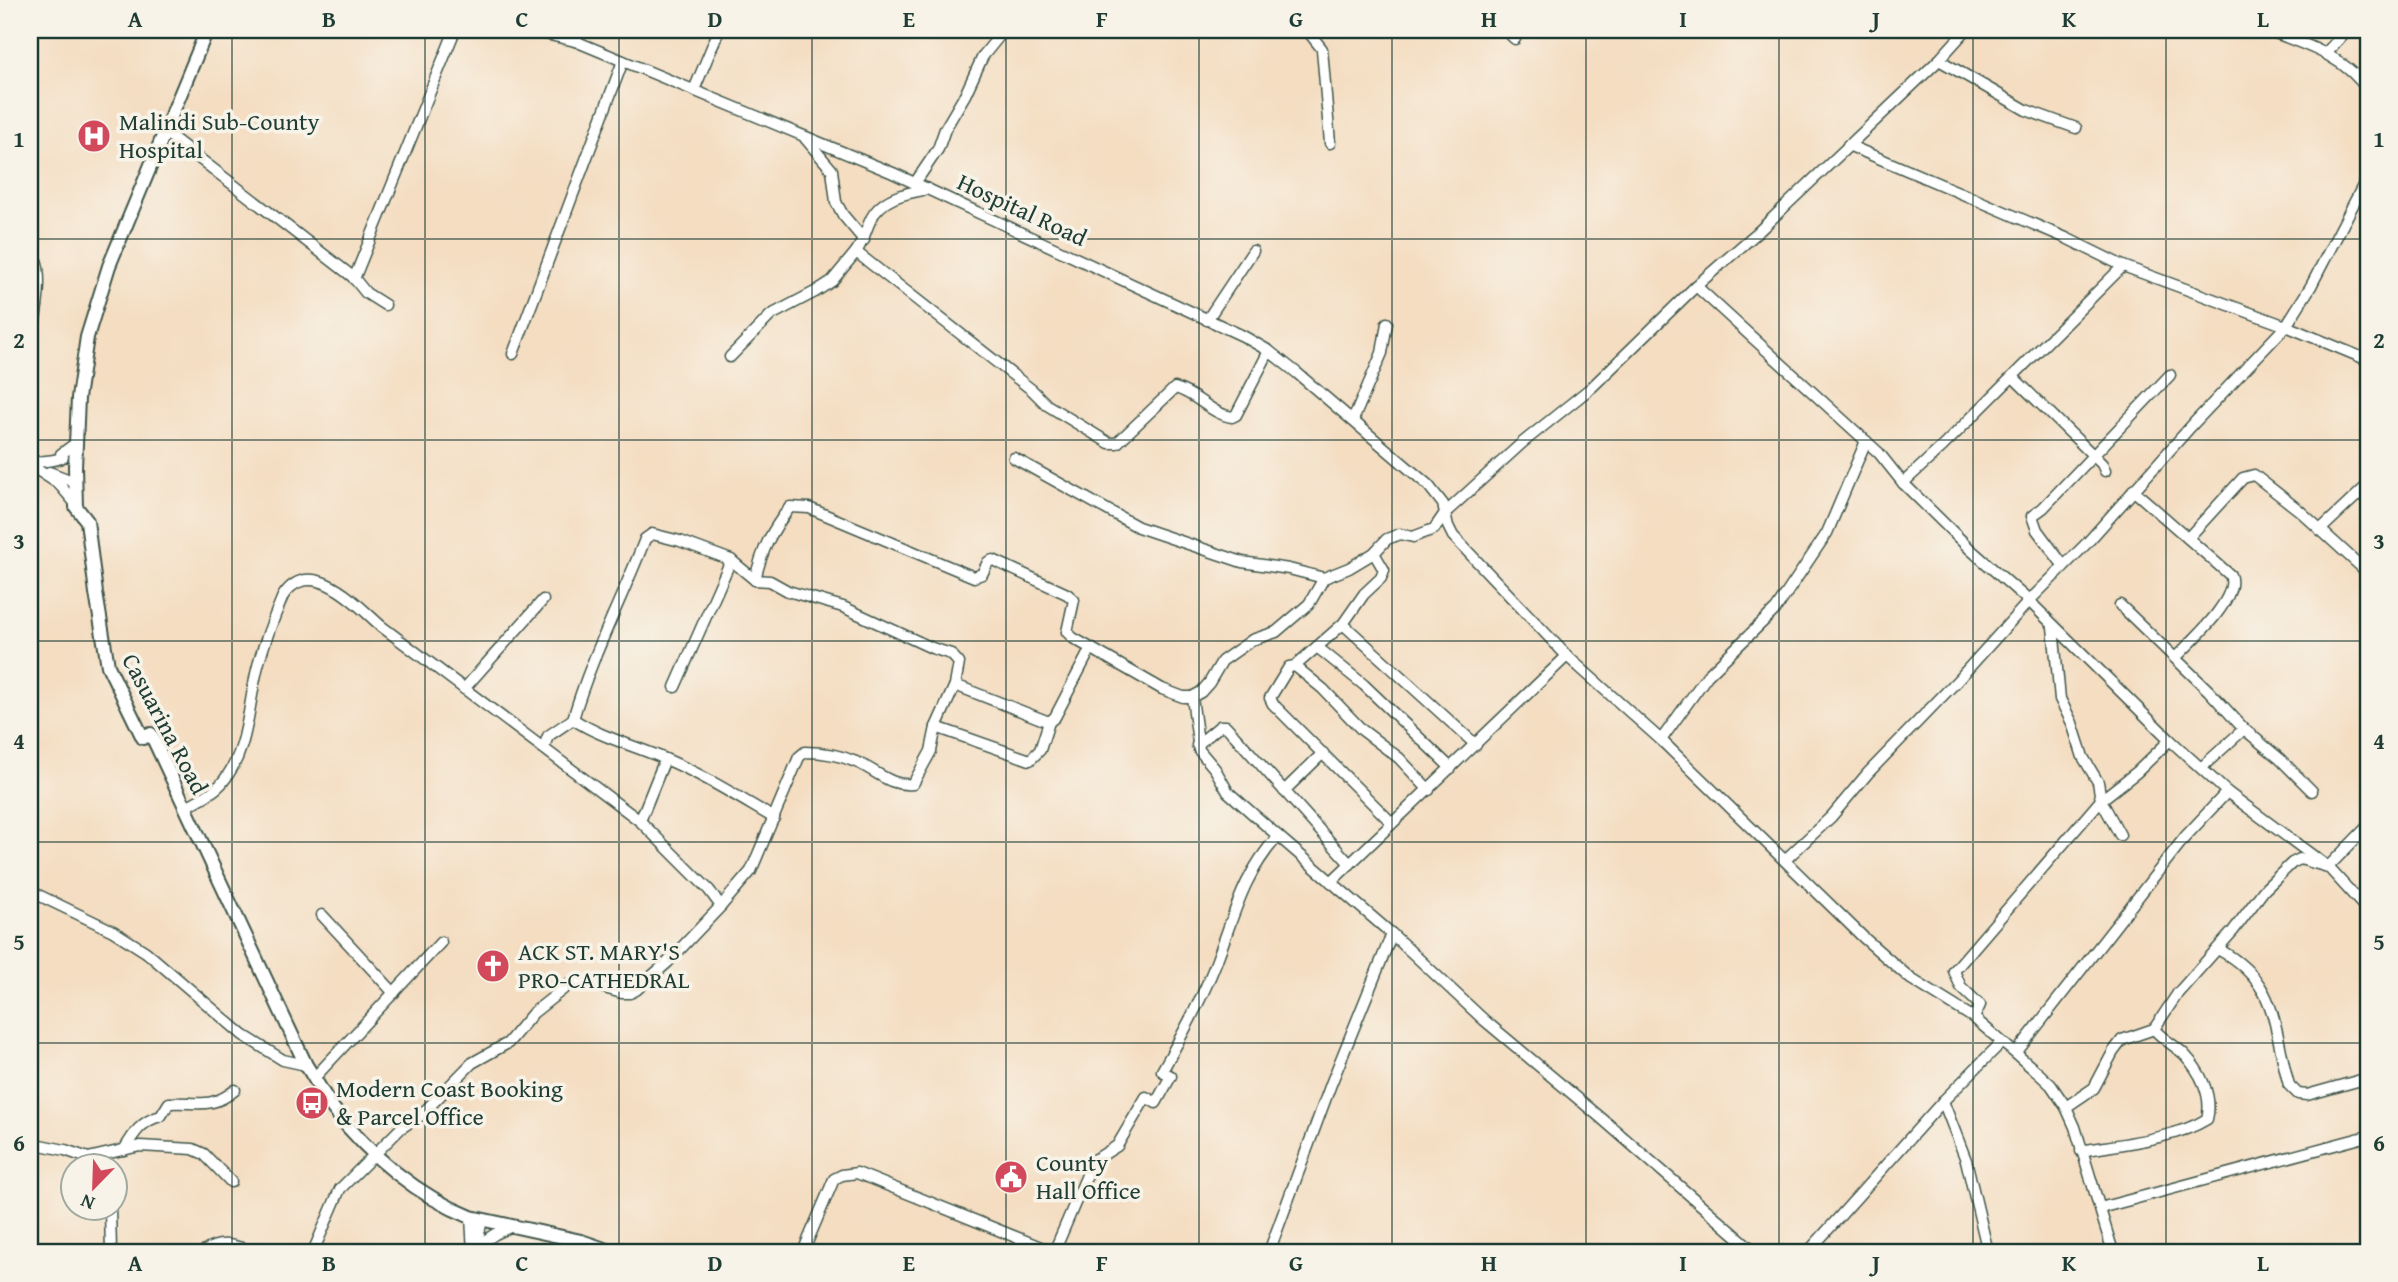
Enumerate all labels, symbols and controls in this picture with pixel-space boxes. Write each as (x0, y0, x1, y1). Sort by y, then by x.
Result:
text: A (128, 2, 143, 35)
text: B (322, 2, 336, 35)
text: C (515, 2, 529, 35)
text: D (708, 2, 723, 35)
text: E (903, 2, 915, 35)
text: F (1096, 2, 1108, 35)
text: G (1289, 2, 1303, 35)
text: H (1481, 2, 1497, 35)
text: I (1679, 2, 1687, 35)
text: J (1868, 2, 1880, 35)
text: K (2062, 2, 2077, 35)
text: L (2257, 2, 2269, 35)
place label: Malindi Sub-County Hospital (119, 104, 319, 167)
hospital icon: Malindi Sub-County Hospital (75, 117, 113, 155)
text: 1 (13, 122, 25, 155)
text: 1 (2373, 122, 2385, 155)
street label: Hospital Road (952, 164, 1093, 255)
text: 2 (13, 323, 25, 356)
text: 2 (2373, 323, 2385, 356)
text: 3 (13, 524, 25, 557)
text: 3 (2373, 524, 2385, 557)
street label: Casuarina Road (114, 647, 217, 801)
text: 4 (13, 724, 25, 757)
text: 4 (2373, 724, 2385, 757)
text: 5 (13, 925, 25, 958)
text: 5 (2373, 925, 2385, 958)
place label: ACK ST. MARY'S PRO-CATHEDRAL (518, 934, 690, 997)
church icon: ACK ST. MARY'S PRO-CATHEDRAL (474, 947, 512, 985)
place label: Modern Coast Booking & Parcel Office (336, 1071, 563, 1134)
bus stop icon: Modern Coast Booking & Parcel Office (293, 1084, 331, 1122)
text: 6 (13, 1126, 25, 1159)
text: 6 (2373, 1126, 2385, 1159)
place label: County Hall Office (1036, 1145, 1141, 1208)
north arrow (60, 1152, 130, 1222)
public building icon: County Hall Office (992, 1158, 1030, 1196)
text: N (76, 1187, 99, 1218)
text: A (128, 1246, 143, 1279)
text: B (322, 1246, 336, 1279)
text: C (515, 1246, 529, 1279)
text: D (708, 1246, 723, 1279)
text: E (903, 1246, 915, 1279)
text: F (1096, 1246, 1108, 1279)
text: G (1289, 1246, 1303, 1279)
text: H (1481, 1246, 1497, 1279)
text: I (1679, 1246, 1687, 1279)
text: J (1868, 1246, 1880, 1279)
text: K (2062, 1246, 2077, 1279)
text: L (2257, 1246, 2269, 1279)

